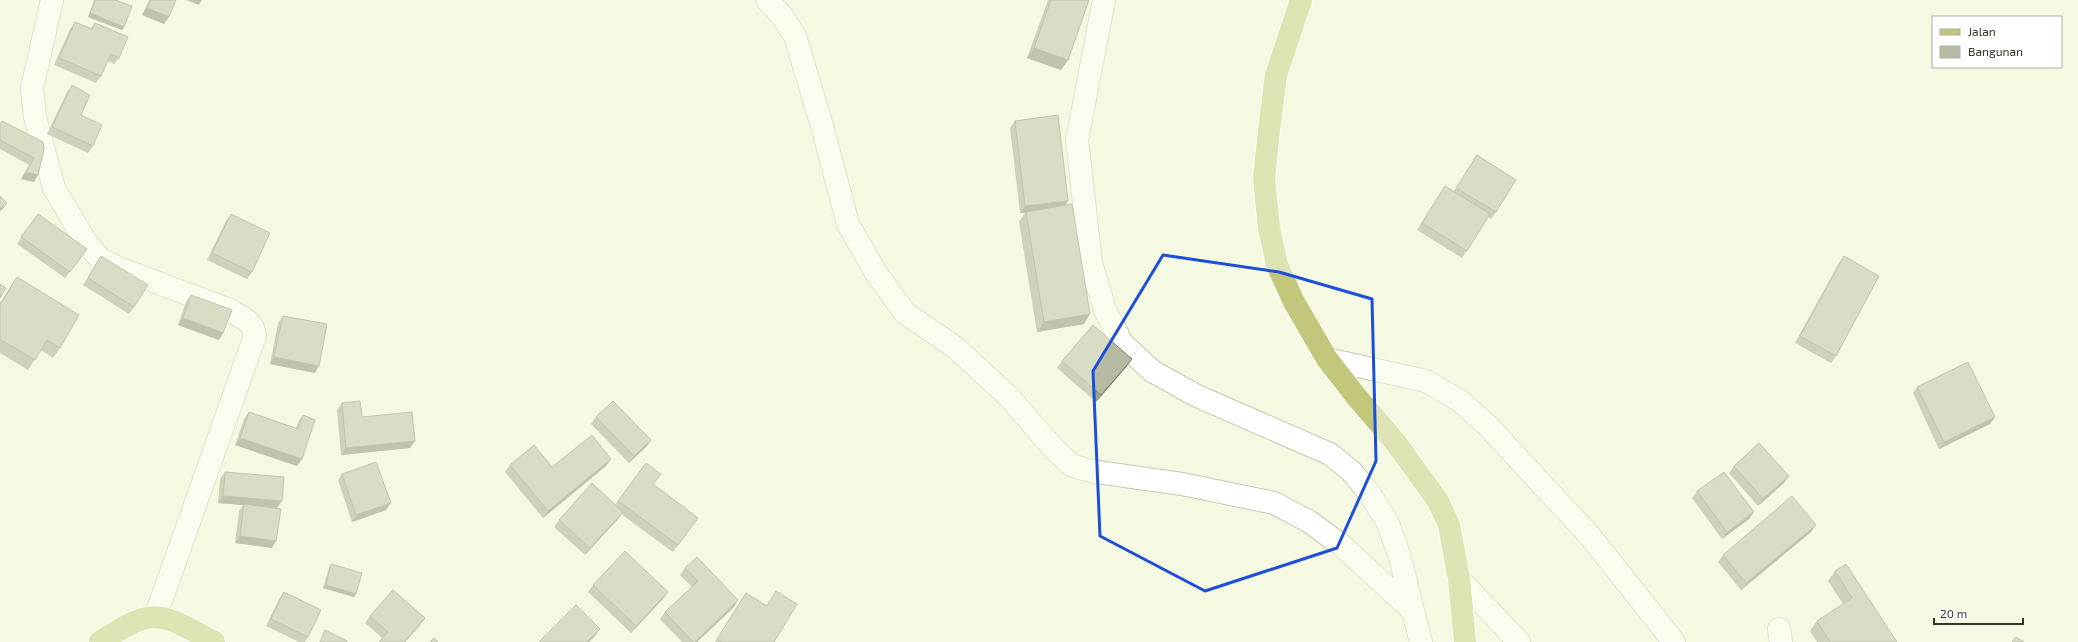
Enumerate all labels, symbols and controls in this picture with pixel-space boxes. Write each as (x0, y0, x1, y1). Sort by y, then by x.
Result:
legend (1932, 16, 2062, 68)
text: Jalan (1968, 24, 1996, 38)
text: Bangunan (1968, 44, 2023, 58)
scale bar (1934, 600, 2023, 626)
text: 20 m (1940, 606, 1967, 620)

